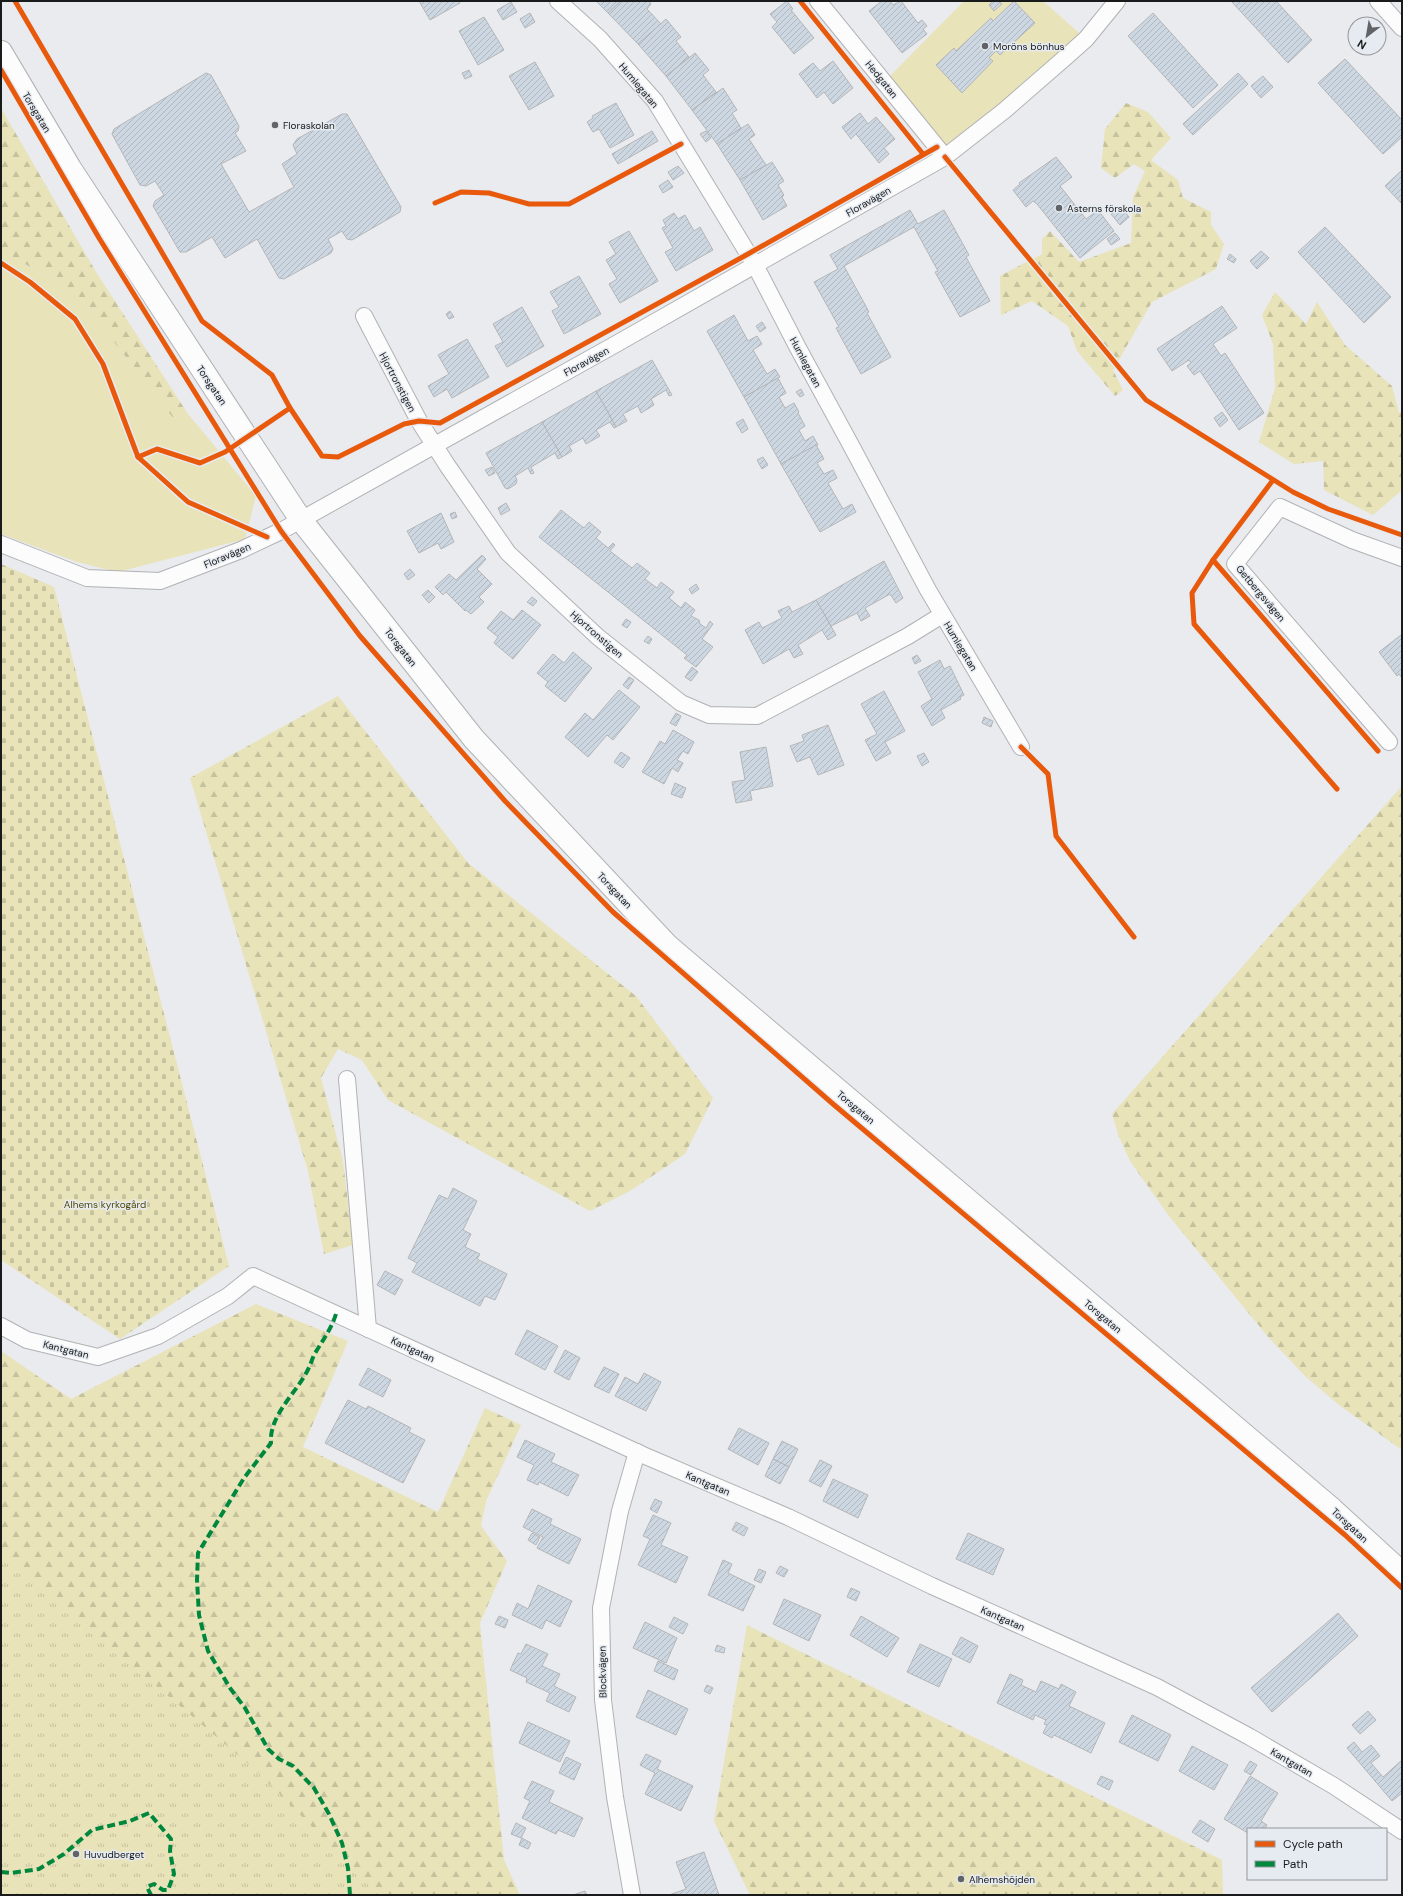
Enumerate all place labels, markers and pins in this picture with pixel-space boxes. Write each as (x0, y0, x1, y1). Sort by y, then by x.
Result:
place label: Moröns bönhus (993, 40, 1065, 53)
marker: Moröns bönhus (980, 41, 990, 51)
place label: Floraskolan (283, 119, 335, 132)
marker: Floraskolan (270, 120, 280, 130)
place label: Asterns förskola (1067, 202, 1141, 215)
marker: Asterns förskola (1054, 203, 1064, 213)
place label: Huvudberget (84, 1848, 144, 1861)
marker: Huvudberget (71, 1849, 81, 1859)
place label: Alhemshöjden (969, 1873, 1035, 1886)
marker: Alhemshöjden (956, 1874, 966, 1884)

